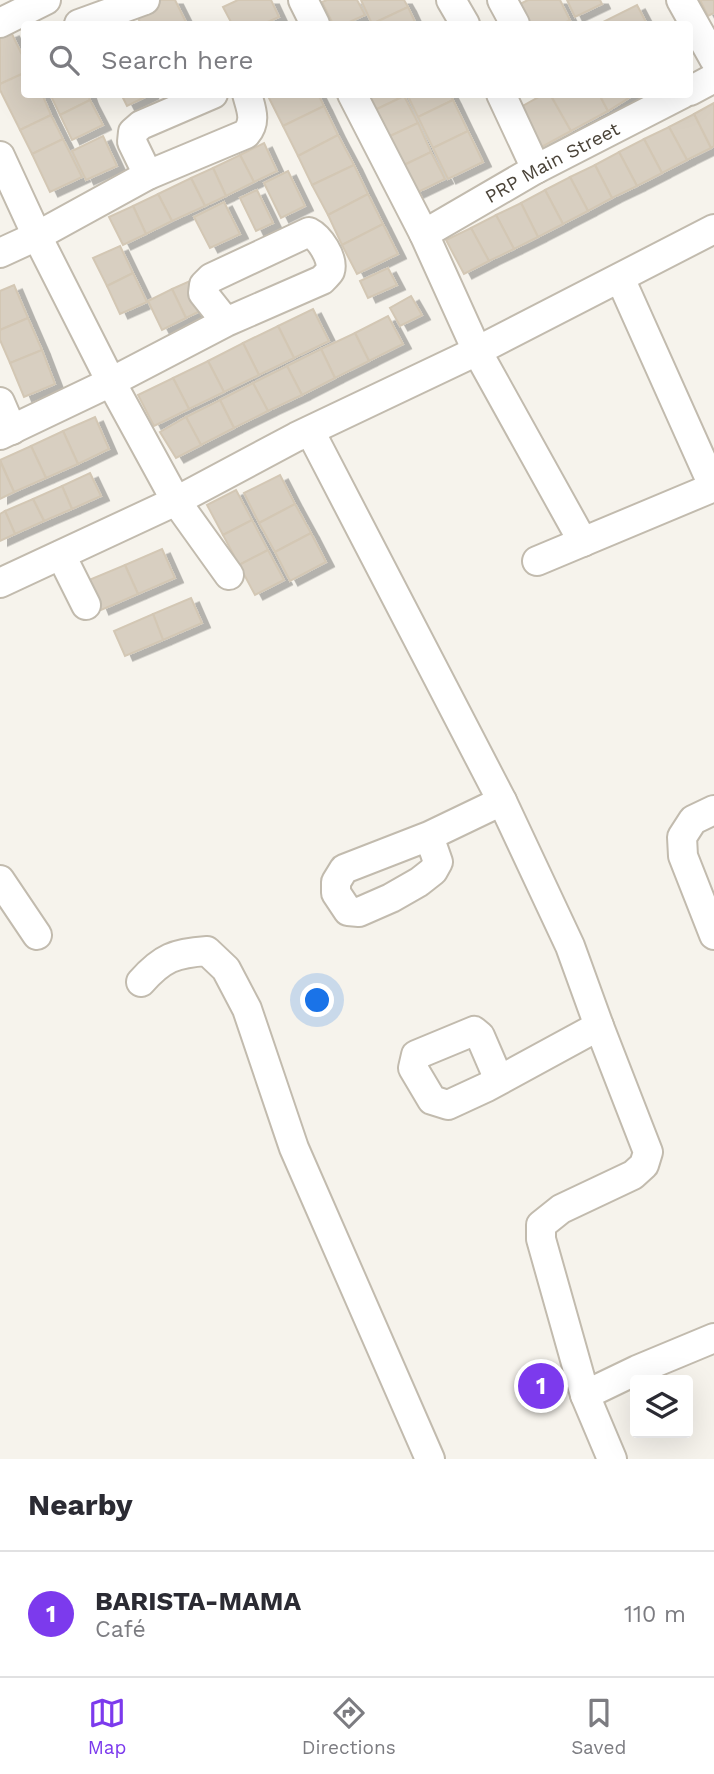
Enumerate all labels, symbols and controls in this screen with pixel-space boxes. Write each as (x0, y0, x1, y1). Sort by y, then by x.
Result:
search box (21, 21, 693, 98)
icon: search (45, 41, 83, 79)
text: Search here (101, 45, 253, 75)
street label: PRP Main Street (481, 117, 623, 208)
your location (300, 983, 334, 1017)
pin: 1 (518, 1360, 564, 1412)
map controls (630, 1375, 693, 1438)
button: layers (630, 1375, 693, 1438)
text: Nearby (28, 1487, 133, 1522)
text: BARISTA-MAMA (95, 1586, 301, 1616)
text: 1 (46, 1601, 56, 1628)
text: 110 m (624, 1601, 686, 1628)
text: Café (95, 1616, 146, 1643)
tab: Map (88, 1694, 126, 1759)
tab: Directions (302, 1694, 396, 1759)
tab: Saved (571, 1694, 626, 1759)

